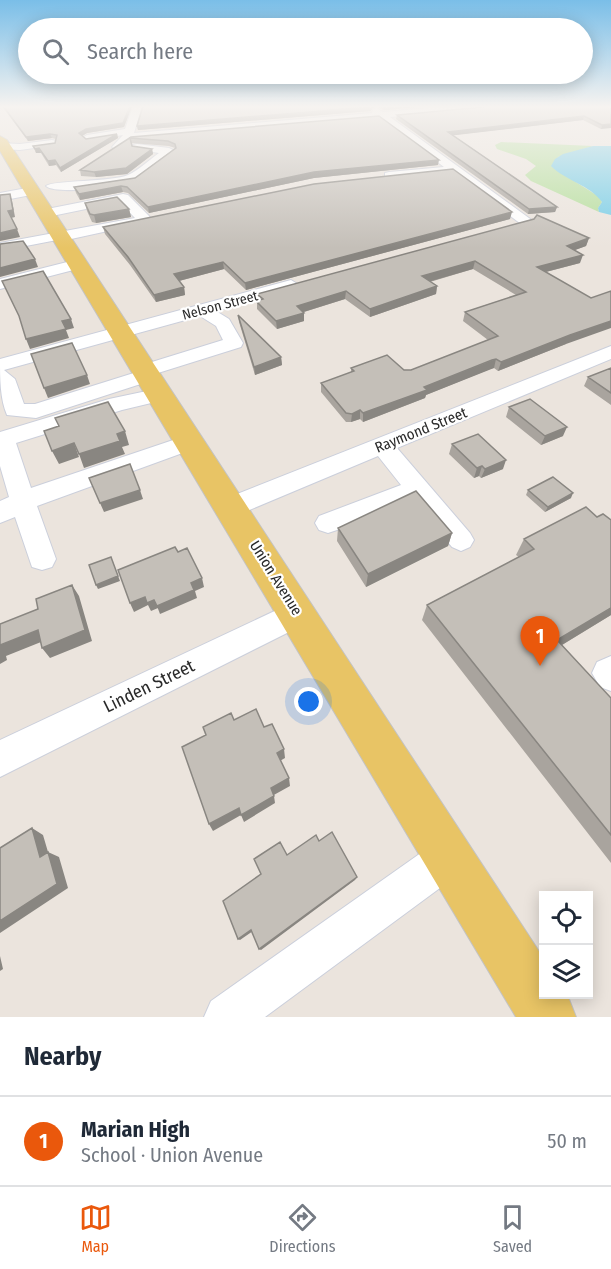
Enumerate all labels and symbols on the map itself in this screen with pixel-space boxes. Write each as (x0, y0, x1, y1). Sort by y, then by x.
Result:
street label: Nelson Street (180, 287, 260, 324)
street label: Raymond Street (372, 403, 470, 457)
street label: Union Avenue (246, 537, 306, 619)
pin: 1 (520, 616, 560, 666)
street label: Linden Street (100, 654, 198, 717)
your location (294, 687, 323, 716)

